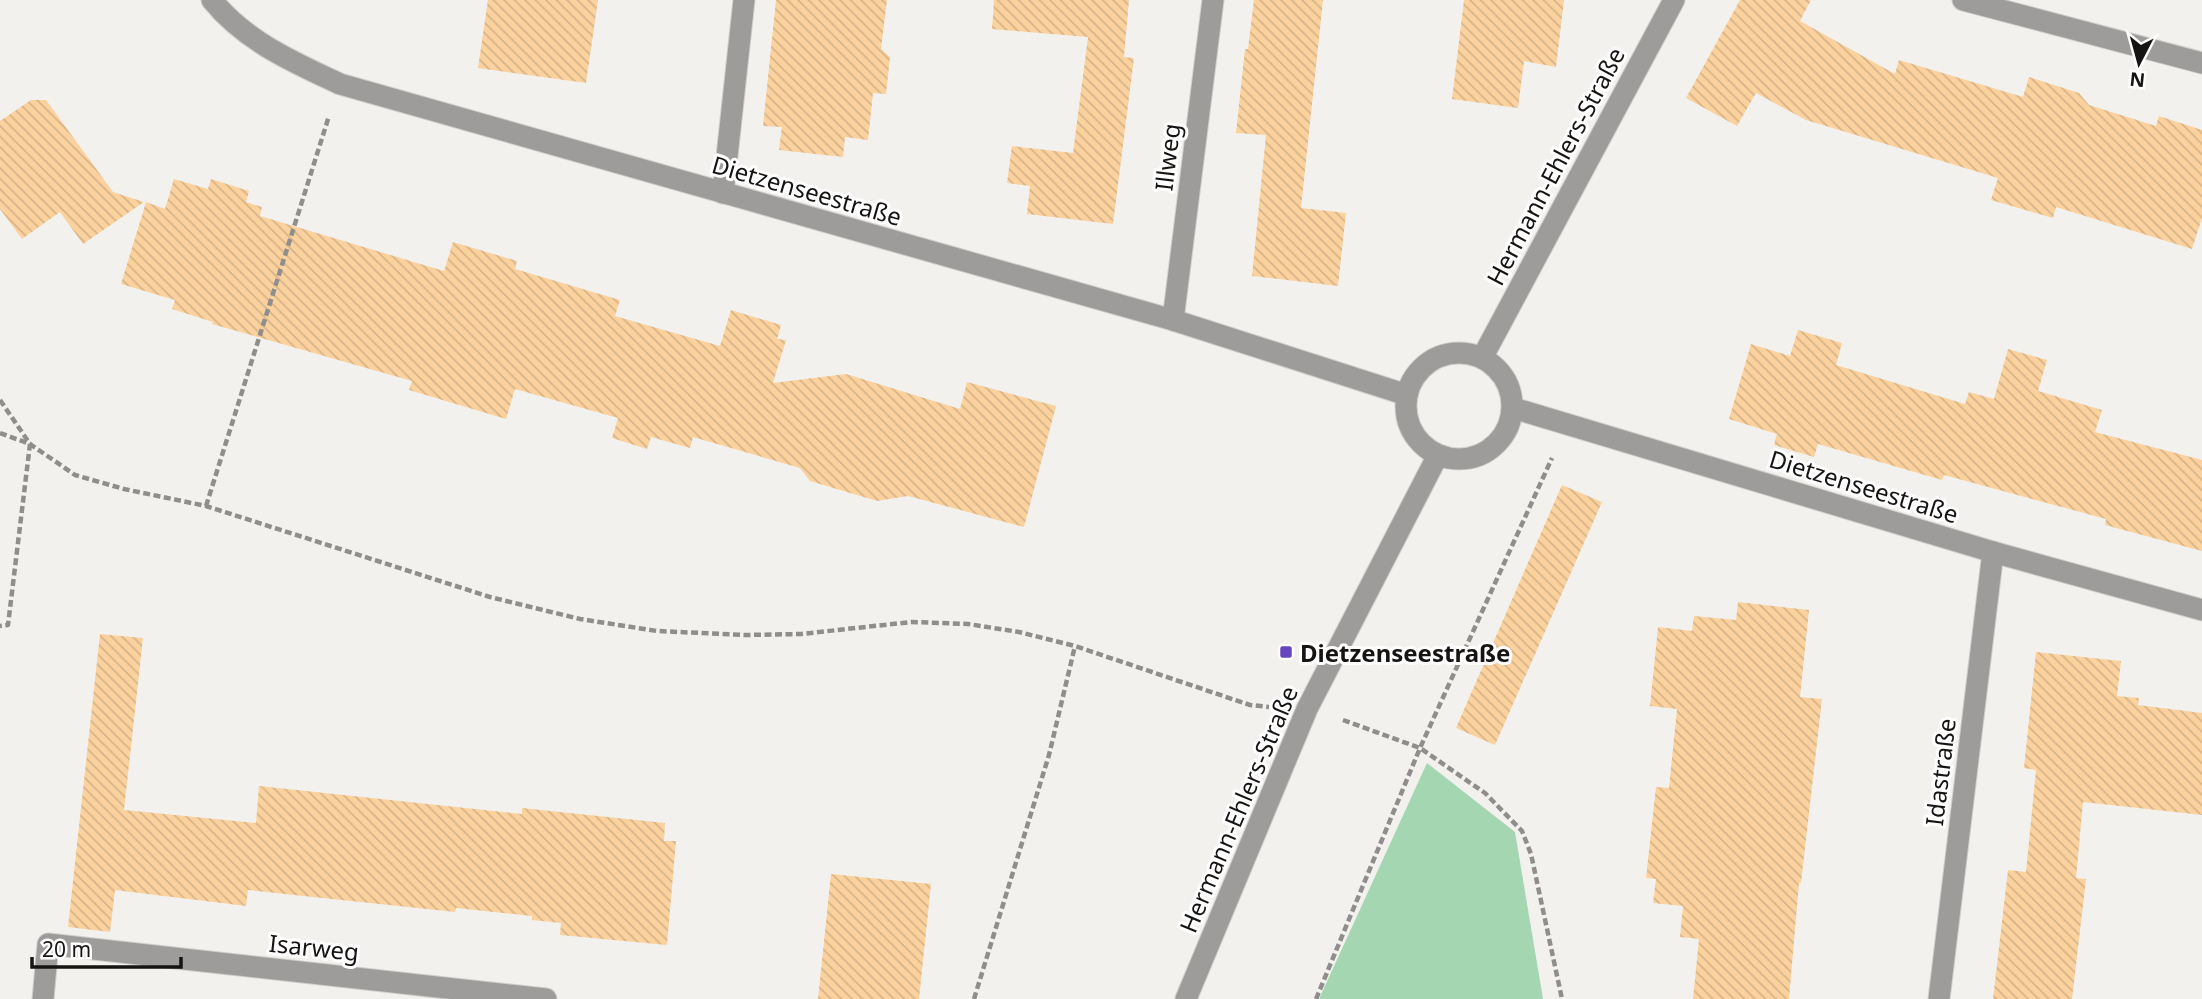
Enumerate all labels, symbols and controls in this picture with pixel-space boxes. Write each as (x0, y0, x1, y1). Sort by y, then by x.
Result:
north arrow (2104, 28, 2174, 98)
street label: Hermann-Ehlers-Straße (1478, 41, 1632, 291)
text: N (2128, 66, 2146, 94)
street label: Illweg (1146, 121, 1188, 193)
street label: Dietzenseestraße (708, 147, 906, 233)
street label: Dietzenseestraße (1766, 442, 1962, 530)
place label: Dietzenseestraße (1300, 636, 1510, 669)
marker: Dietzenseestraße (1278, 644, 1294, 660)
street label: Hermann-Ehlers-Straße (1171, 681, 1305, 937)
street label: Idastraße (1917, 716, 1963, 828)
scale bar (32, 926, 180, 970)
street label: Isarweg (267, 926, 361, 968)
text: 20 m (42, 935, 91, 963)

